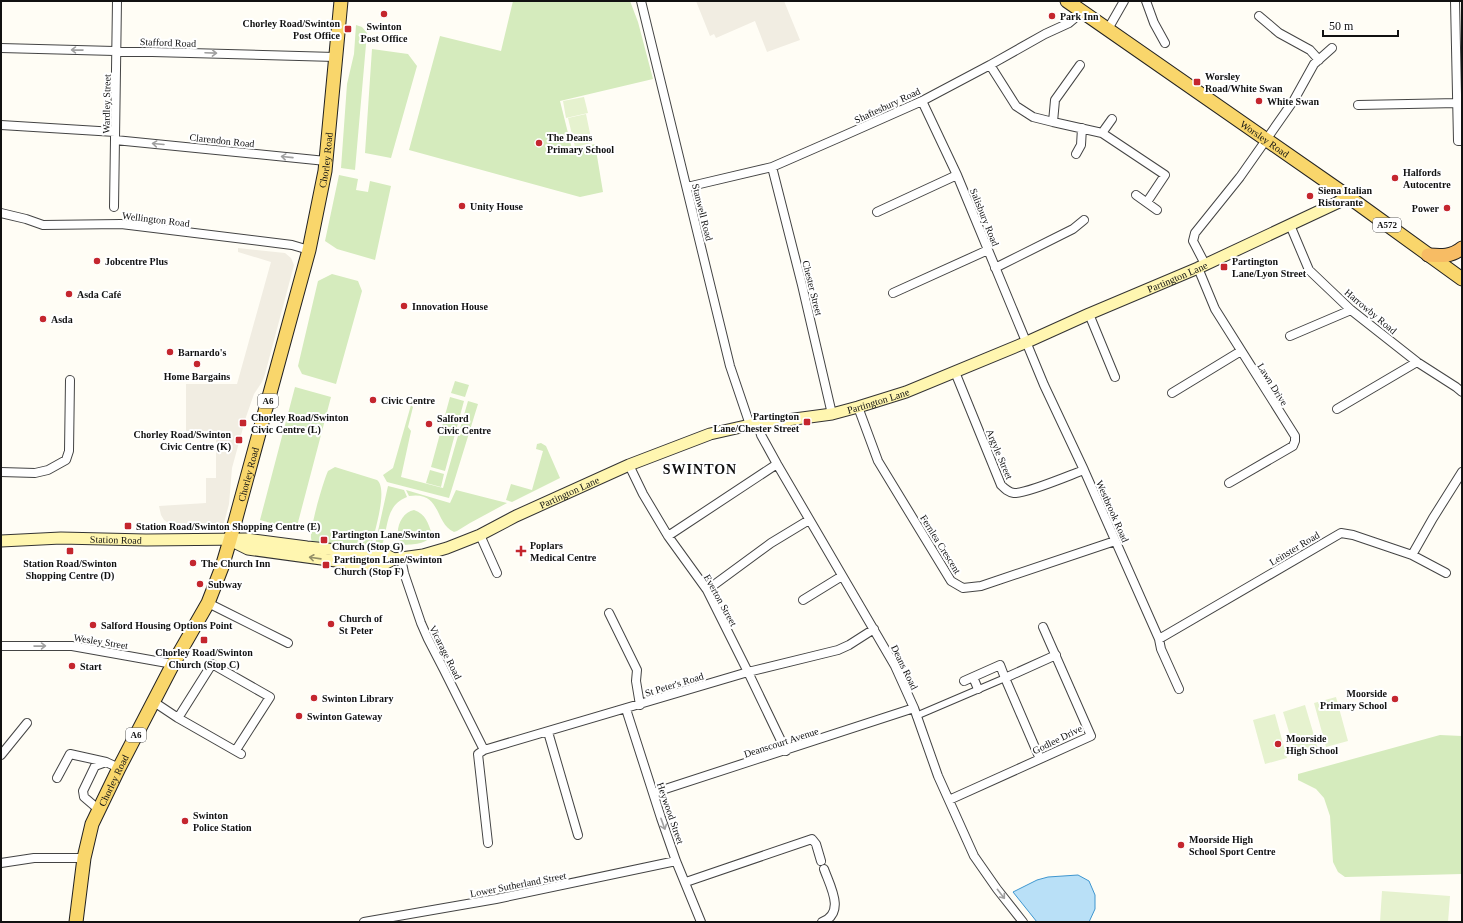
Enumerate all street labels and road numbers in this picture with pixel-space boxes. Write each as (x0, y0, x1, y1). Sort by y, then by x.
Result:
street label: Stafford Road (140, 36, 196, 49)
street label: Wardley Street (100, 74, 113, 134)
street label: Shaftesbury Road (853, 85, 922, 126)
street label: Worsley Road (1238, 118, 1291, 160)
street label: Clarendon Road (189, 132, 255, 149)
street label: Chorley Road (317, 132, 335, 189)
street label: Stanwell Road (690, 182, 715, 242)
street label: Salisbury Road (968, 187, 1001, 248)
street label: Wellington Road (122, 210, 190, 229)
road number: A572 (1373, 218, 1401, 232)
street label: Chester Street (800, 259, 825, 317)
street label: Partington Lane (1146, 259, 1210, 295)
street label: Harrowby Road (1343, 287, 1399, 336)
street label: Lawn Drive (1255, 361, 1290, 408)
street label: Partington Lane (846, 386, 911, 416)
road number: A6 (258, 394, 278, 408)
street label: Argyle Street (984, 427, 1015, 481)
street label: Chorley Road (236, 446, 261, 503)
street label: Partington Lane (538, 474, 601, 511)
street label: Westbrook Road (1094, 479, 1131, 544)
street label: Fernlea Crescent (918, 513, 963, 576)
street label: Leinster Road (1267, 529, 1321, 568)
street label: Station Road (90, 534, 142, 546)
street label: Everton Street (702, 572, 739, 628)
street label: Vicarage Road (427, 623, 464, 681)
street label: Wesley Street (73, 632, 129, 651)
street label: Deans Road (889, 643, 920, 691)
street label: St Peter's Road (644, 670, 705, 699)
street label: Godlee Drive (1030, 722, 1084, 756)
street label: Deanscourt Avenue (742, 725, 820, 760)
road number: A6 (126, 728, 146, 742)
street label: Chorley Road (96, 753, 131, 808)
street label: Heywood Street (655, 781, 686, 846)
street label: Lower Sutherland Street (469, 870, 567, 899)

